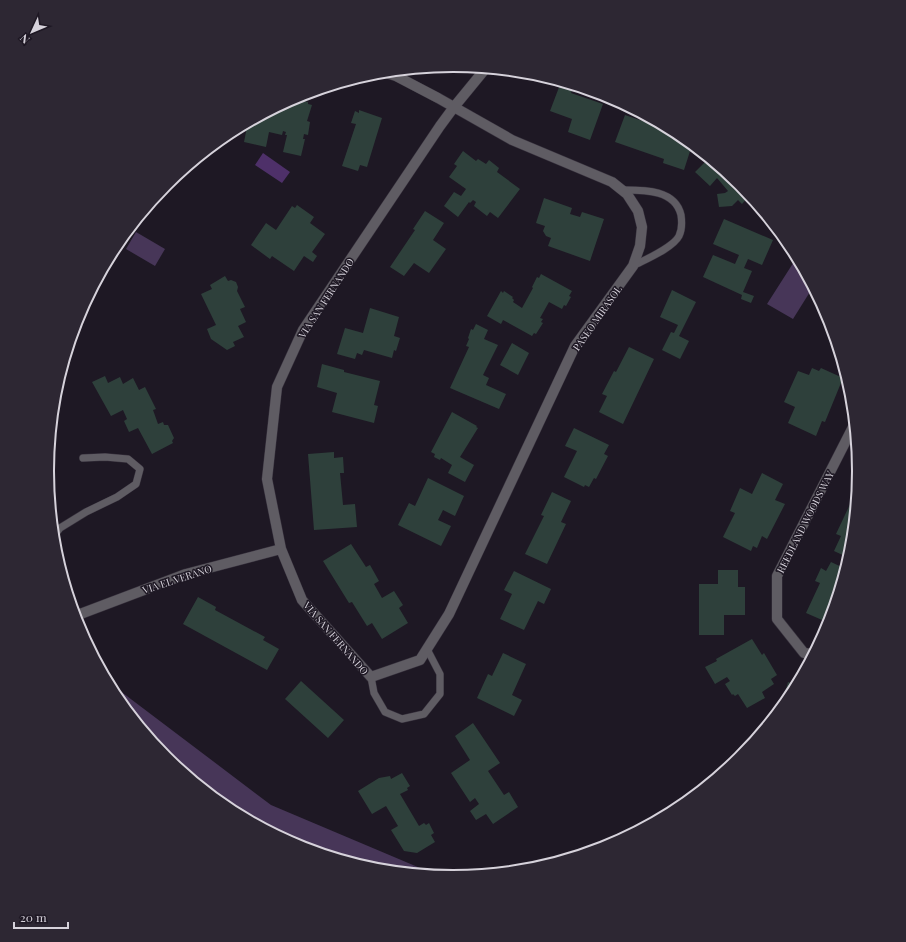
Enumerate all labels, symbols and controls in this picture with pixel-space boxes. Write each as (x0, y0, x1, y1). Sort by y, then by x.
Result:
north arrow (12, 12, 52, 52)
text: N (16, 31, 33, 47)
street label: VIA SAN FERNANDO (294, 255, 357, 341)
street label: PASEO MIRASOL (569, 283, 625, 353)
street label: REEDLAND WOODS WAY (773, 468, 837, 575)
street label: VIA EL VERANO (140, 561, 213, 597)
street label: VIA SAN FERNANDO (300, 598, 372, 678)
scale bar (14, 904, 68, 930)
text: 20 m (20, 909, 47, 925)

